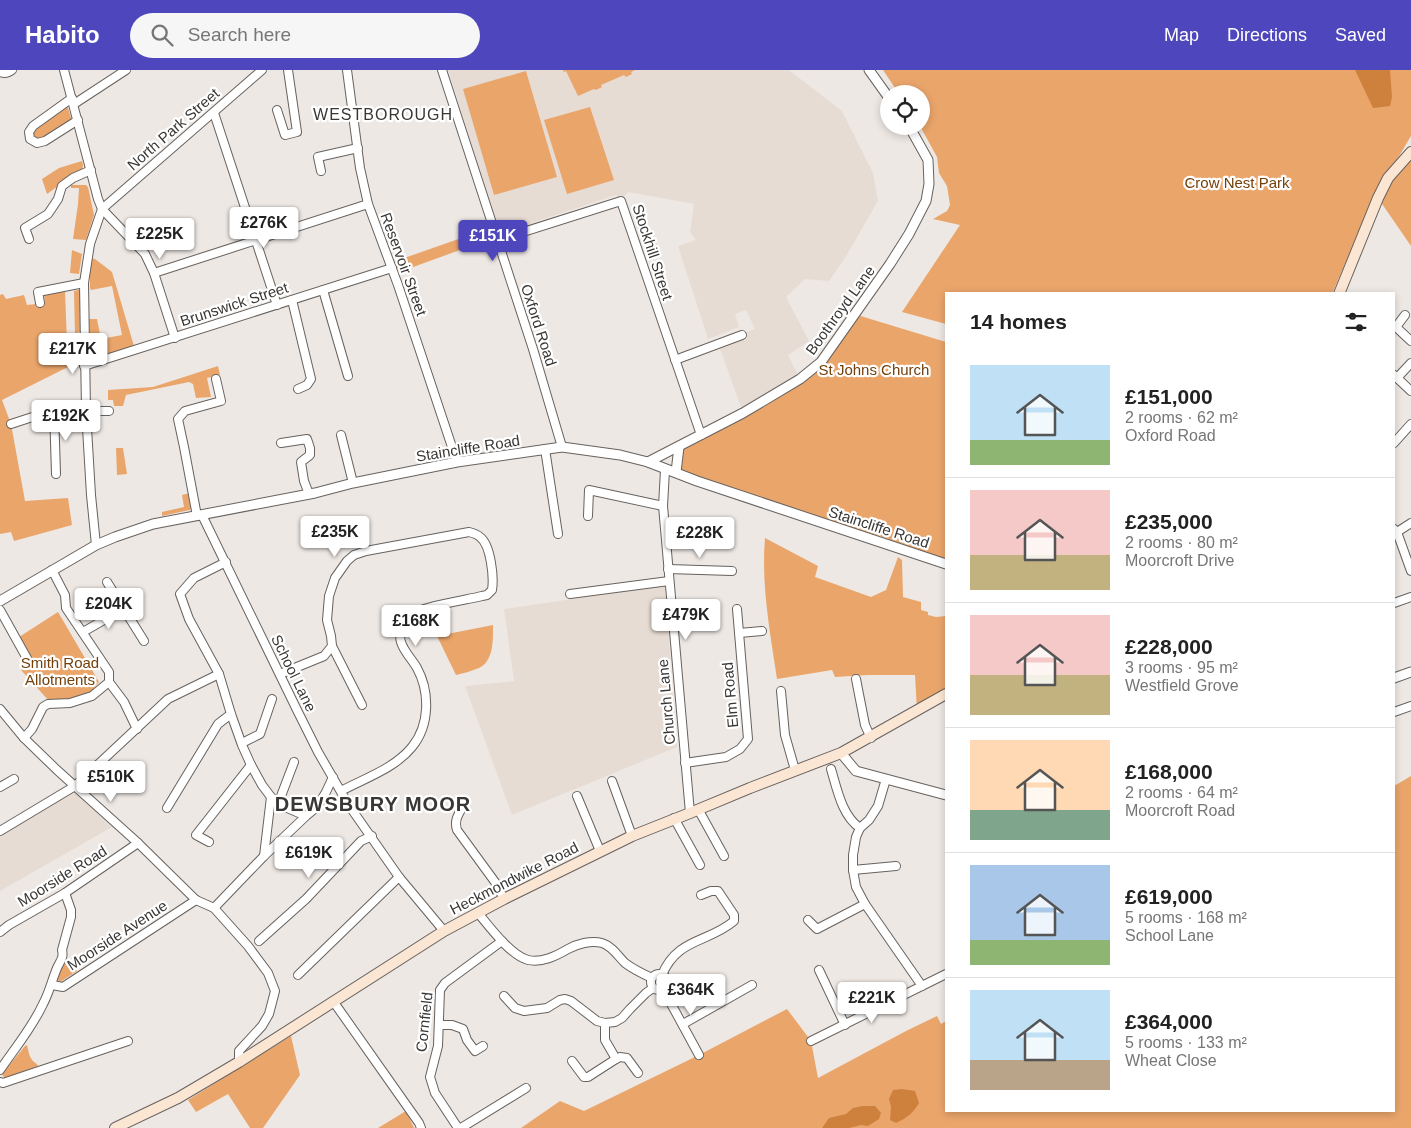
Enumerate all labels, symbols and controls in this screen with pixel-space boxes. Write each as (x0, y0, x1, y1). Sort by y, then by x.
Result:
search box (130, 13, 480, 58)
text: Habito (25, 21, 100, 48)
icon: search (148, 21, 176, 49)
text: Search here (188, 24, 291, 45)
text: Map (1164, 25, 1199, 45)
text: Directions (1227, 25, 1307, 45)
text: Saved (1335, 25, 1386, 45)
street label: North Park Street (124, 84, 223, 173)
map controls (880, 85, 930, 135)
button: locate (880, 85, 930, 135)
district label: WESTBOROUGH (313, 106, 453, 123)
park label: Crow Nest Park (1184, 174, 1290, 191)
street label: Stockhill Street (629, 202, 677, 303)
pin: £276K (229, 206, 299, 249)
street label: Reservoir Street (377, 210, 431, 319)
text: £276K (240, 214, 288, 231)
pin: £225K (125, 218, 195, 260)
pin: £151K (458, 220, 528, 262)
text: £225K (136, 225, 184, 242)
text: £151K (469, 227, 517, 244)
street label: Boothroyd Lane (802, 262, 878, 358)
street label: Brunswick Street (178, 278, 291, 329)
street label: Oxford Road (518, 282, 560, 368)
icon: filters (1342, 308, 1370, 336)
text: 14 homes (970, 310, 1067, 333)
pin: £217K (38, 332, 108, 375)
text: £217K (49, 340, 97, 357)
park label: St Johns Church (819, 361, 929, 378)
icon: home (1010, 385, 1070, 445)
text: £151,000 (1125, 385, 1213, 408)
pin: £192K (31, 400, 101, 442)
text: £192K (42, 407, 90, 424)
text: 2 rooms · 62 m² (1125, 409, 1238, 426)
text: Oxford Road (1125, 427, 1216, 444)
street label: Staincliffe Road (415, 431, 521, 465)
street label: Staincliffe Road (827, 503, 931, 551)
icon: home (1010, 510, 1070, 570)
text: £235,000 (1125, 510, 1213, 533)
pin: £235K (300, 516, 370, 558)
pin: £228K (665, 516, 735, 559)
text: £235K (311, 523, 359, 540)
text: £228K (676, 524, 724, 541)
text: 2 rooms · 80 m² (1125, 534, 1238, 551)
text: Moorcroft Drive (1125, 552, 1234, 569)
pin: £204K (74, 588, 144, 630)
text: £204K (85, 595, 133, 612)
pin: £479K (651, 598, 721, 641)
pin: £168K (381, 604, 451, 647)
text: £479K (662, 606, 710, 623)
text: £168K (392, 612, 440, 629)
street label: School Lane (268, 632, 320, 714)
icon: home (1010, 635, 1070, 695)
text: £228,000 (1125, 635, 1213, 658)
park label: Smith Road Allotments (21, 654, 99, 688)
street label: Church Lane (654, 658, 678, 746)
text: 3 rooms · 95 m² (1125, 659, 1238, 676)
street label: Elm Road (719, 661, 741, 729)
text: Westfield Grove (1125, 677, 1239, 694)
pin: £510K (76, 760, 146, 803)
icon: home (1010, 760, 1070, 820)
text: £168,000 (1125, 760, 1213, 783)
text: £510K (87, 768, 135, 785)
text: 2 rooms · 64 m² (1125, 784, 1238, 801)
district label: DEWSBURY MOOR (275, 793, 471, 815)
text: Moorcroft Road (1125, 802, 1235, 819)
pin: £619K (274, 836, 344, 879)
street label: Heckmondwike Road (447, 838, 581, 918)
street label: Moorside Road (14, 842, 110, 910)
text: £619K (285, 844, 333, 861)
icon: home (1010, 885, 1070, 945)
text: £619,000 (1125, 885, 1213, 908)
street label: Moorside Avenue (64, 896, 170, 974)
text: 5 rooms · 168 m² (1125, 909, 1247, 926)
text: School Lane (1125, 927, 1214, 944)
pin: £364K (656, 974, 726, 1016)
text: £364K (667, 981, 715, 998)
pin: £221K (837, 982, 907, 1024)
text: £221K (848, 989, 896, 1006)
street label: Cornfield (412, 991, 436, 1053)
icon: home (1010, 1010, 1070, 1070)
text: £364,000 (1125, 1010, 1213, 1033)
text: 5 rooms · 133 m² (1125, 1034, 1247, 1051)
text: Wheat Close (1125, 1052, 1217, 1069)

